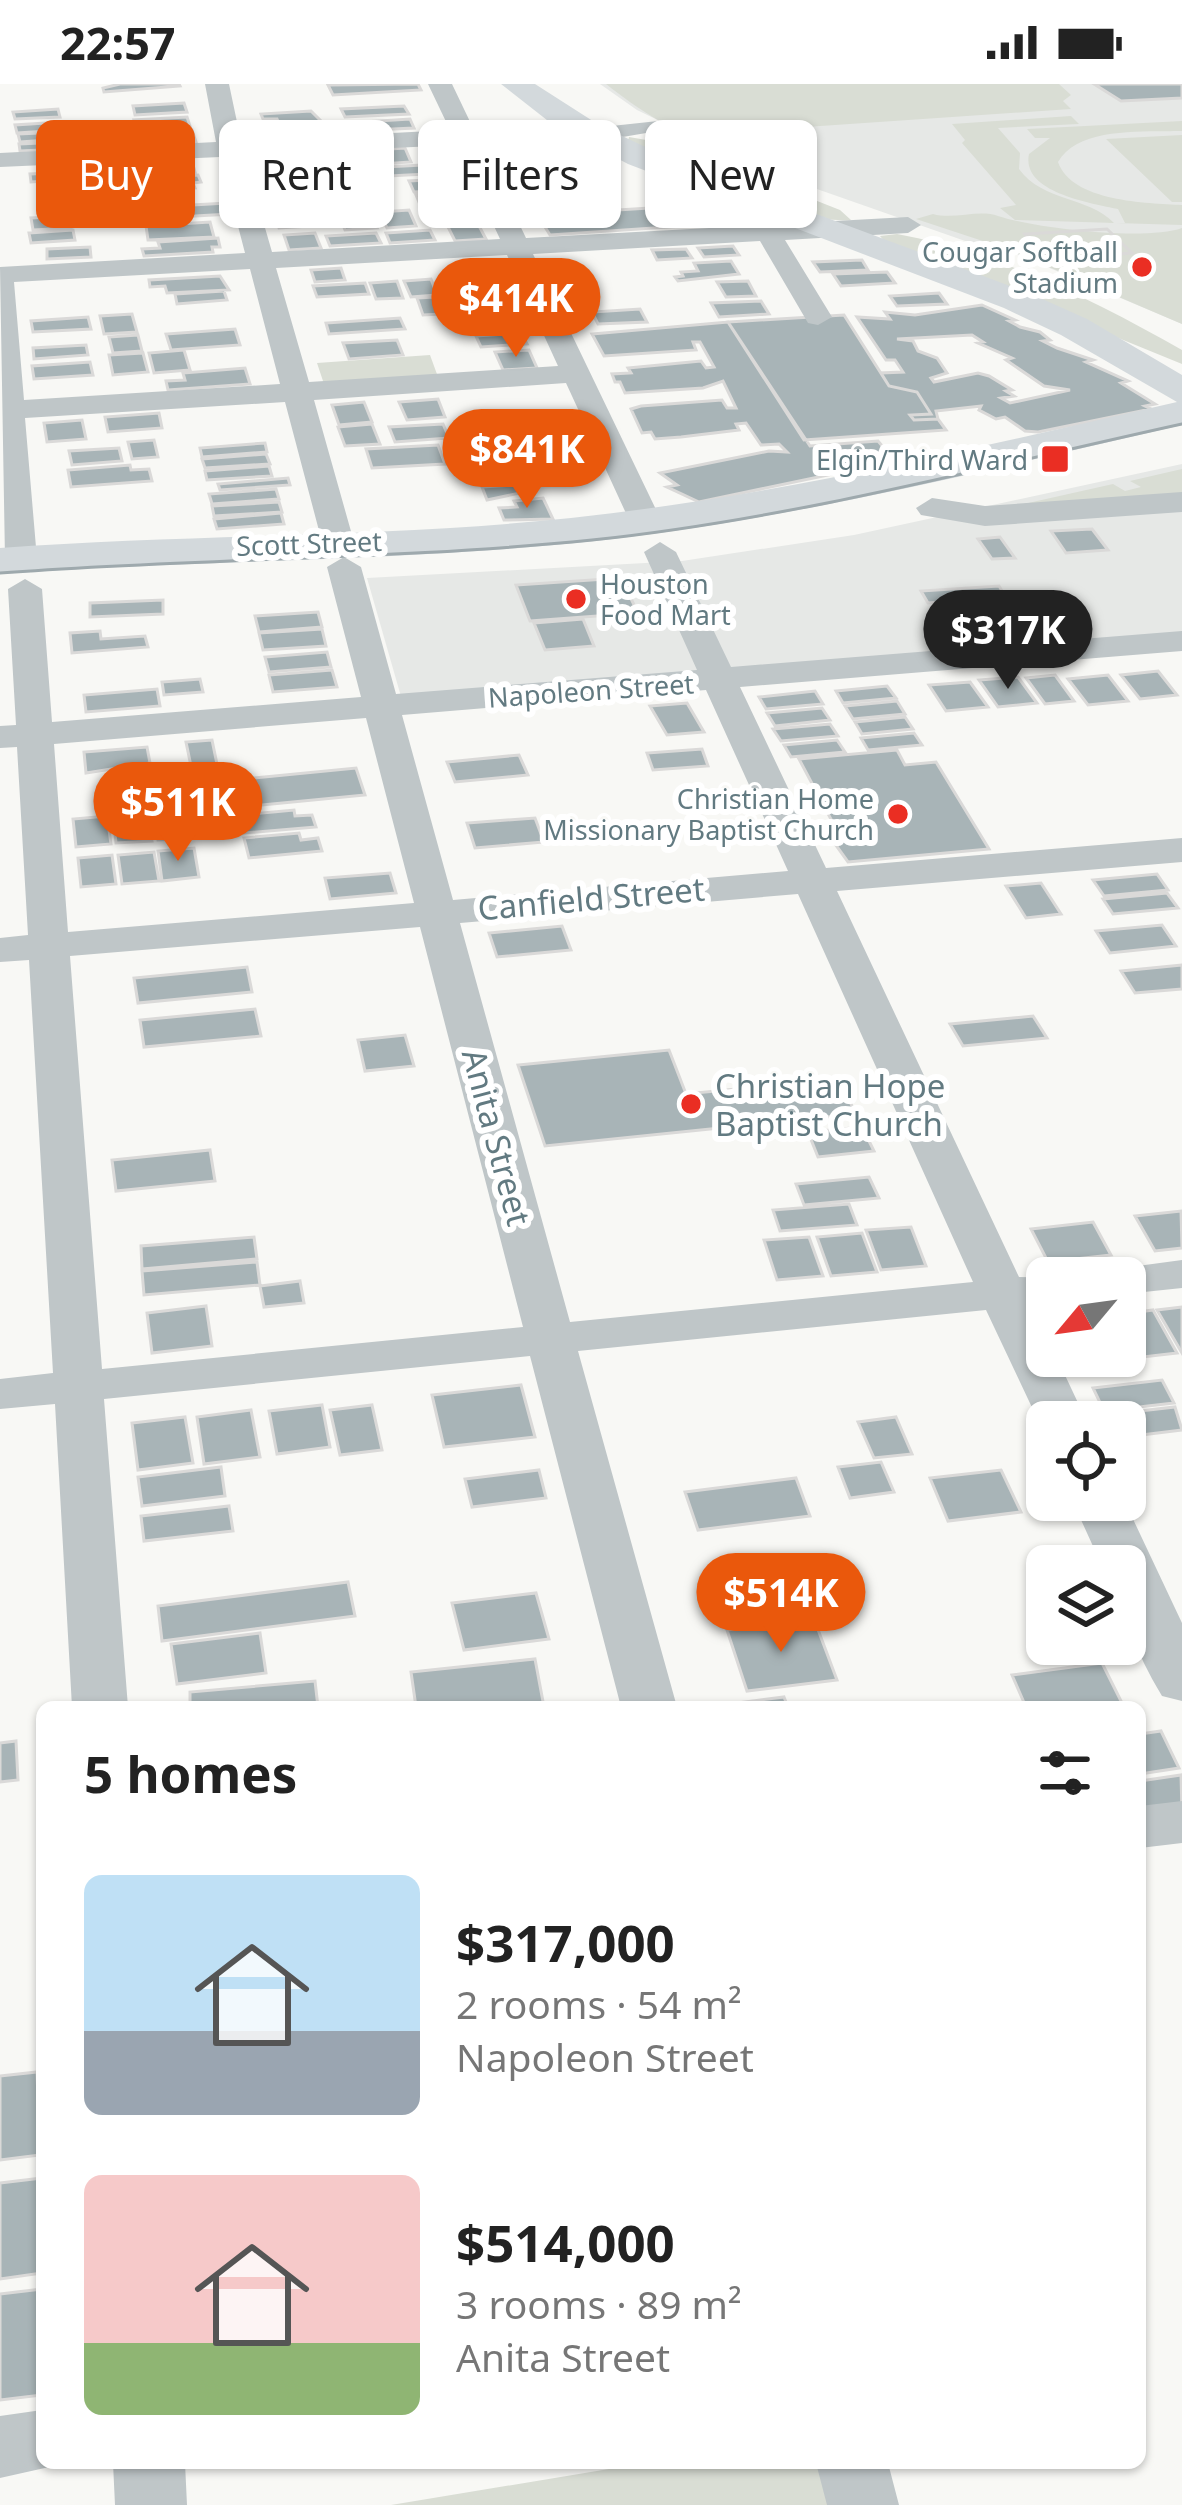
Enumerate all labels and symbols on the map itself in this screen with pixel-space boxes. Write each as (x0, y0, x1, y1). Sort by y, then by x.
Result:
place label: Cougar Softball Stadium (922, 233, 1118, 301)
marker: Cougar Softball Stadium (1129, 254, 1155, 280)
pin: $414K (432, 258, 600, 360)
pin: $841K (443, 409, 611, 511)
place label: Elgin/Third Ward (816, 441, 1028, 478)
marker: Elgin/Third Ward (1039, 443, 1071, 475)
street label: Scott Street (235, 522, 383, 564)
place label: Houston Food Mart (600, 565, 731, 633)
marker: Houston Food Mart (563, 586, 589, 612)
pin: $317K (924, 590, 1092, 692)
street label: Napoleon Street (487, 664, 695, 716)
pin: $511K (94, 762, 262, 864)
place label: Christian Home Missionary Baptist Church (543, 780, 874, 848)
marker: Christian Home Missionary Baptist Church (885, 801, 911, 827)
street label: Canfield Street (476, 866, 706, 930)
street label: Anita Street (452, 1044, 542, 1230)
place label: Christian Hope Baptist Church (715, 1063, 945, 1146)
marker: Christian Hope Baptist Church (678, 1091, 704, 1117)
north arrow (1026, 1257, 1146, 1377)
pin: $514K (697, 1553, 865, 1655)

